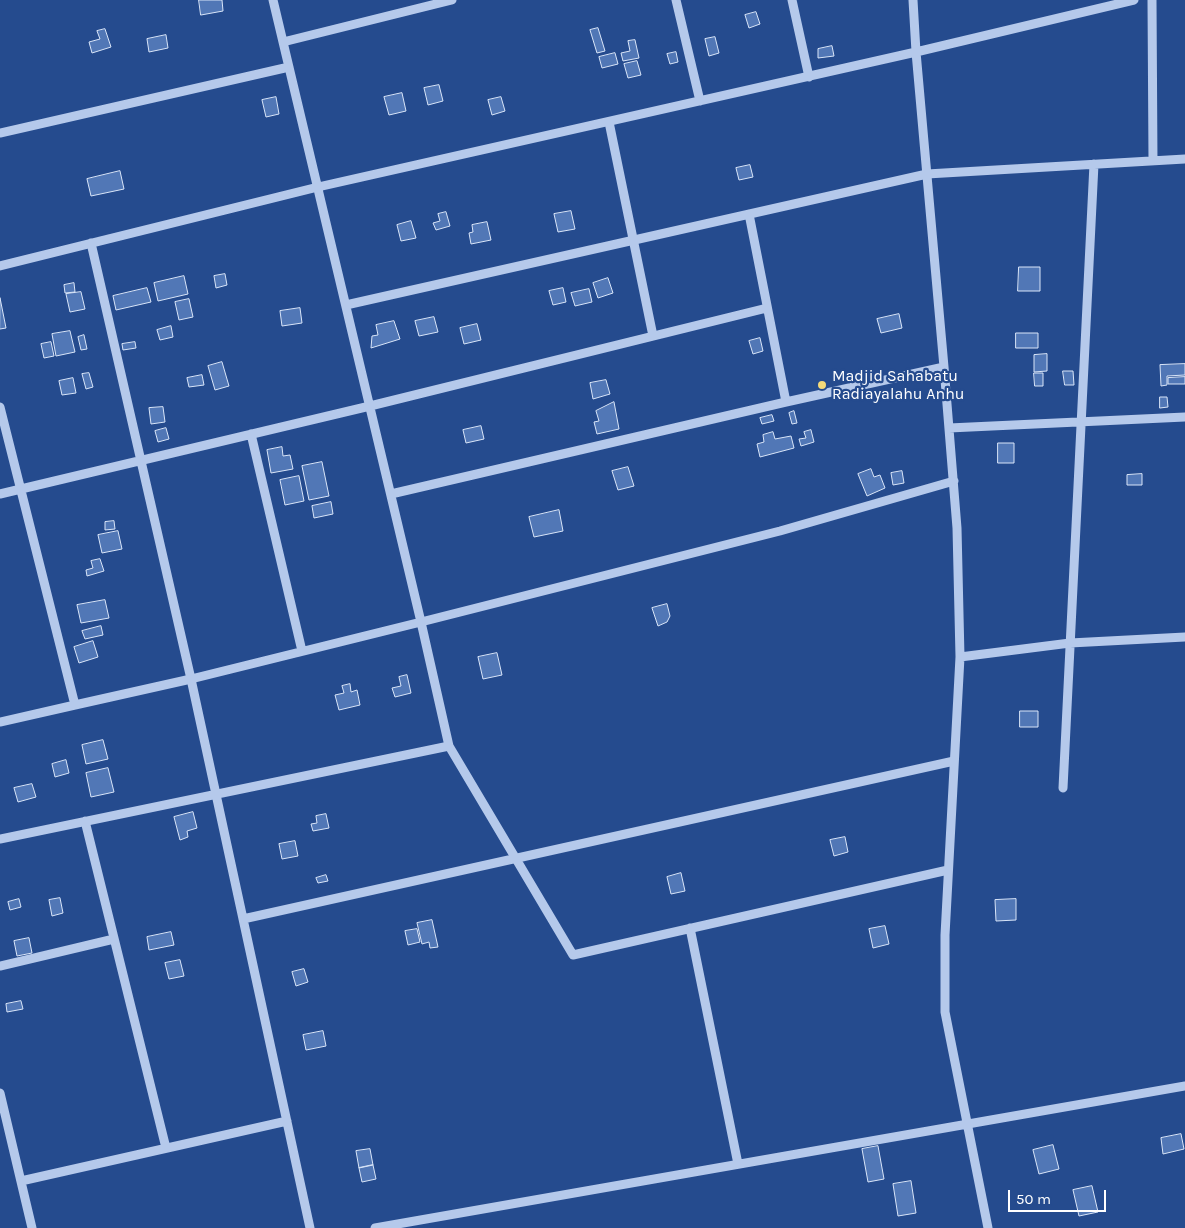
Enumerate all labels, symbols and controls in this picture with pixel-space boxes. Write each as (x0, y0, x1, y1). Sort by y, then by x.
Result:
place label: Madjid Sahabatu Radiayalahu Anhu (832, 366, 965, 404)
marker: Madjid Sahabatu Radiayalahu Anhu (816, 379, 828, 391)
scale bar (1010, 1180, 1108, 1212)
text: 50 m (1016, 1190, 1051, 1208)

